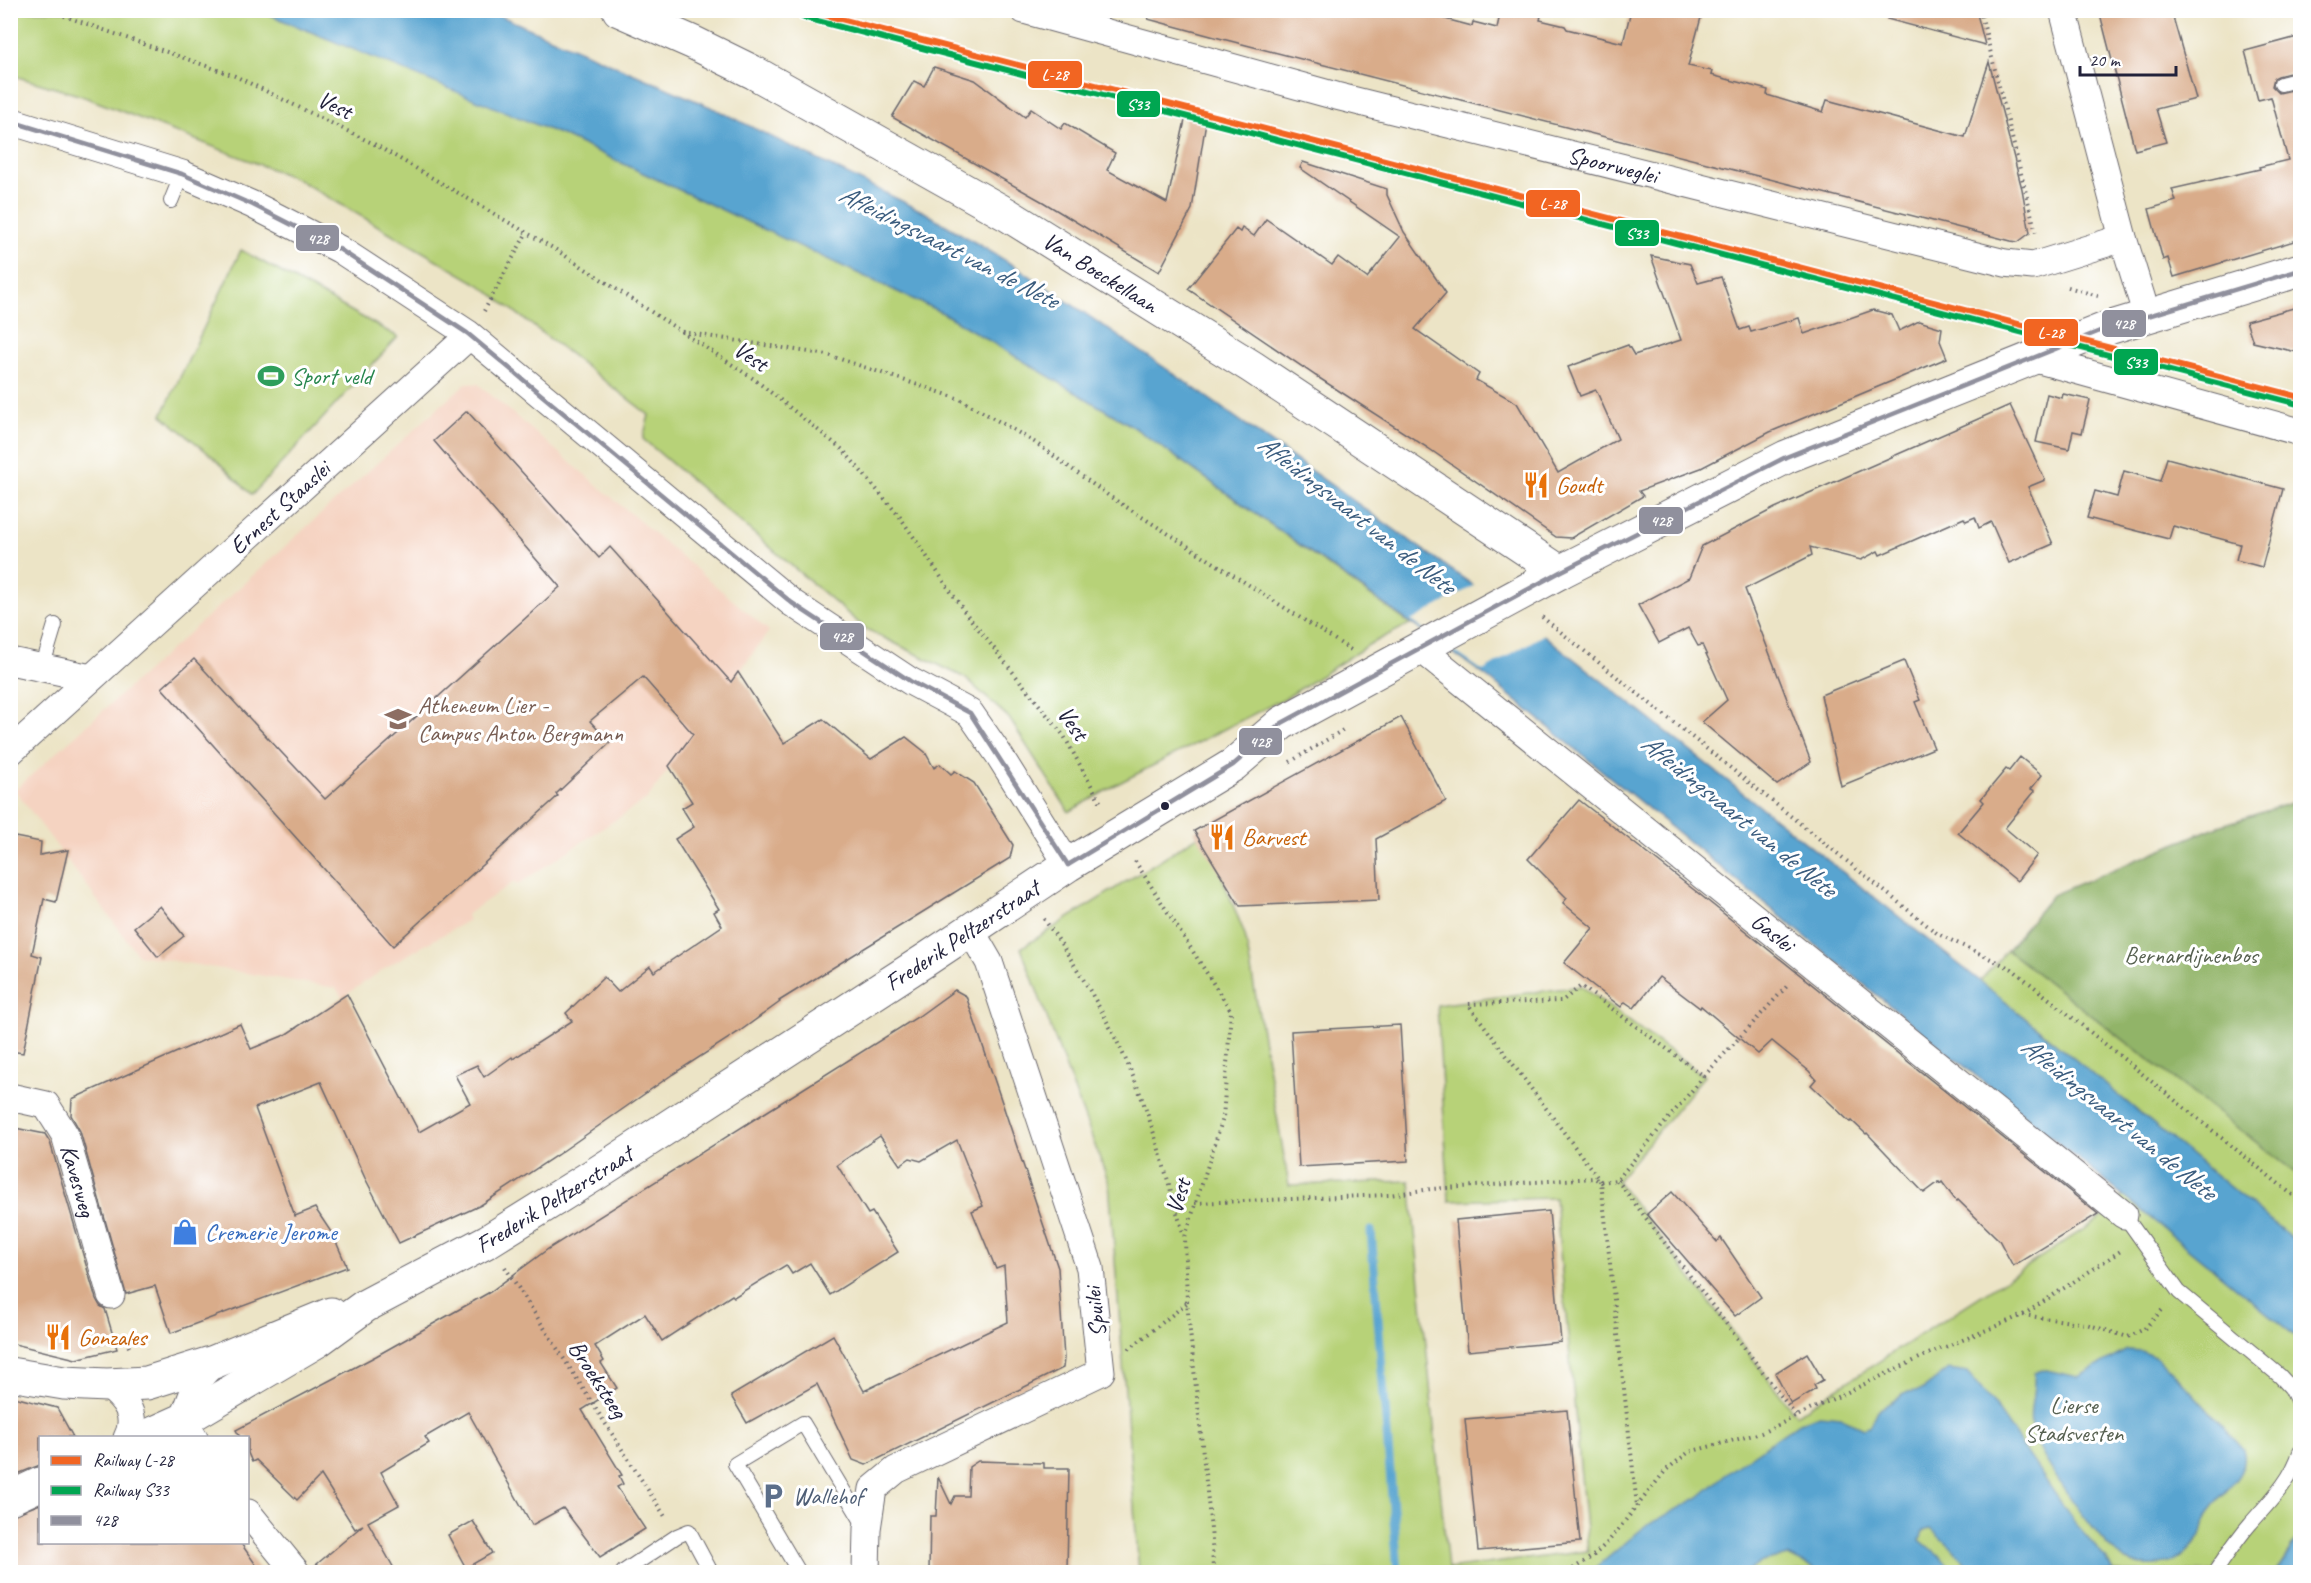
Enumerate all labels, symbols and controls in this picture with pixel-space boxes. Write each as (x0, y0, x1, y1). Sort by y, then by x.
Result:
scale bar (2080, 39, 2176, 77)
text: 20 m (2089, 49, 2122, 71)
line badge: L-28 (1027, 60, 1083, 89)
text: L-28 (1042, 65, 1070, 85)
street label: Vest (313, 84, 359, 127)
line badge: S33 (1116, 90, 1161, 118)
text: S33 (1127, 95, 1151, 115)
street label: Spoorweglei (1565, 139, 1663, 191)
water label: Afleidingsvaart van de Nete (834, 177, 1067, 317)
line badge: L-28 (1525, 189, 1581, 218)
text: L-28 (1540, 194, 1568, 214)
line badge: S33 (1614, 219, 1660, 247)
line badge: 428 (295, 224, 340, 252)
text: S33 (1626, 224, 1650, 244)
street label: Van Boeckellaan (1037, 226, 1165, 320)
text: 428 (307, 229, 331, 249)
line badge: 428 (2101, 309, 2147, 338)
text: 428 (2113, 314, 2137, 334)
line badge: L-28 (2023, 318, 2079, 347)
text: L-28 (2038, 323, 2066, 343)
street label: Vest (728, 334, 776, 379)
line badge: S33 (2113, 348, 2159, 376)
text: S33 (2125, 353, 2149, 373)
sports icon: Sport veld (256, 361, 286, 391)
place label: Sport veld (291, 361, 375, 391)
water label: Afleidingsvaart van de Nete (1252, 427, 1465, 604)
street label: Ernest Staaslei (223, 453, 338, 561)
restaurant icon: Goudt (1521, 470, 1551, 500)
place label: Goudt (1556, 470, 1604, 500)
line badge: 428 (1638, 506, 1684, 535)
text: 428 (1650, 511, 1674, 531)
line badge: 428 (819, 622, 865, 651)
text: 428 (831, 627, 855, 647)
place label: Atheneum Lier - Campus Anton Bergmann (418, 690, 623, 748)
street label: Vest (1051, 700, 1096, 748)
school or university icon: Atheneum Lier - Campus Anton Bergmann (383, 704, 413, 734)
line badge: 428 (1238, 727, 1283, 756)
water label: Afleidingsvaart van de Nete (1635, 727, 1846, 906)
text: 428 (1249, 732, 1273, 752)
unlabelled marker (1159, 800, 1171, 812)
restaurant icon: Barvest (1207, 822, 1237, 852)
place label: Barvest (1242, 822, 1308, 852)
street label: Frederik Peltzerstraat (879, 872, 1048, 997)
street label: Gaslei (1745, 906, 1803, 961)
park label: Bernardijnenbos (2124, 940, 2259, 970)
water label: Afleidingsvaart van de Nete (2015, 1030, 2226, 1209)
street label: Frederik Peltzerstraat (471, 1137, 641, 1260)
street label: Kavesweg (54, 1141, 103, 1222)
street label: Vest (1159, 1173, 1198, 1217)
shop icon: Cremerie Jerome (170, 1217, 200, 1247)
place label: Cremerie Jerome (205, 1217, 339, 1247)
street label: Spuilei (1077, 1283, 1113, 1339)
restaurant icon: Gonzales (43, 1322, 73, 1352)
place label: Gonzales (78, 1322, 149, 1352)
street label: Broeksteeg (562, 1335, 635, 1425)
park label: Lierse Stadsvesten (2025, 1390, 2125, 1448)
legend (39, 1436, 249, 1544)
text: Railway L-28 (93, 1449, 176, 1471)
text: Railway S33 (93, 1479, 171, 1501)
parking icon: Wallehof (758, 1481, 788, 1511)
place label: Wallehof (793, 1481, 868, 1511)
text: 428 (93, 1509, 119, 1531)

